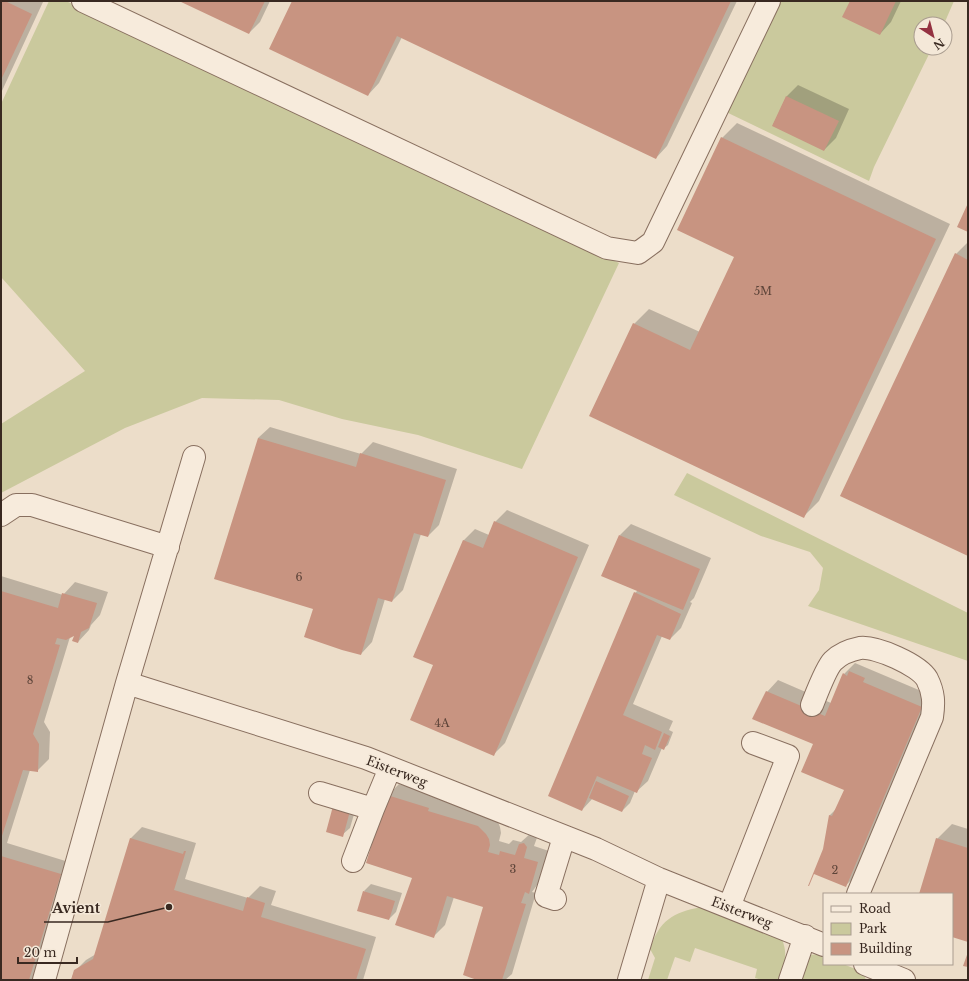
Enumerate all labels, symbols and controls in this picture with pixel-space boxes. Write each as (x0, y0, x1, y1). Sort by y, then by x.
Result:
north arrow (913, 16, 953, 56)
text: N (930, 35, 947, 53)
house number: 5M (754, 284, 772, 298)
house number: 6 (295, 570, 303, 584)
house number: 8 (27, 673, 33, 687)
house number: 4A (435, 716, 450, 730)
street label: Eisterweg (364, 752, 430, 791)
house number: 3 (510, 862, 517, 876)
house number: 2 (832, 863, 839, 877)
street label: Eisterweg (709, 893, 775, 932)
legend (823, 893, 953, 965)
callout: Avient (44, 896, 108, 922)
text: Avient (51, 899, 101, 917)
text: Road (859, 901, 891, 916)
text: Park (859, 921, 887, 936)
scale bar (18, 939, 77, 965)
text: Building (859, 941, 913, 956)
text: 20 m (24, 945, 56, 960)

